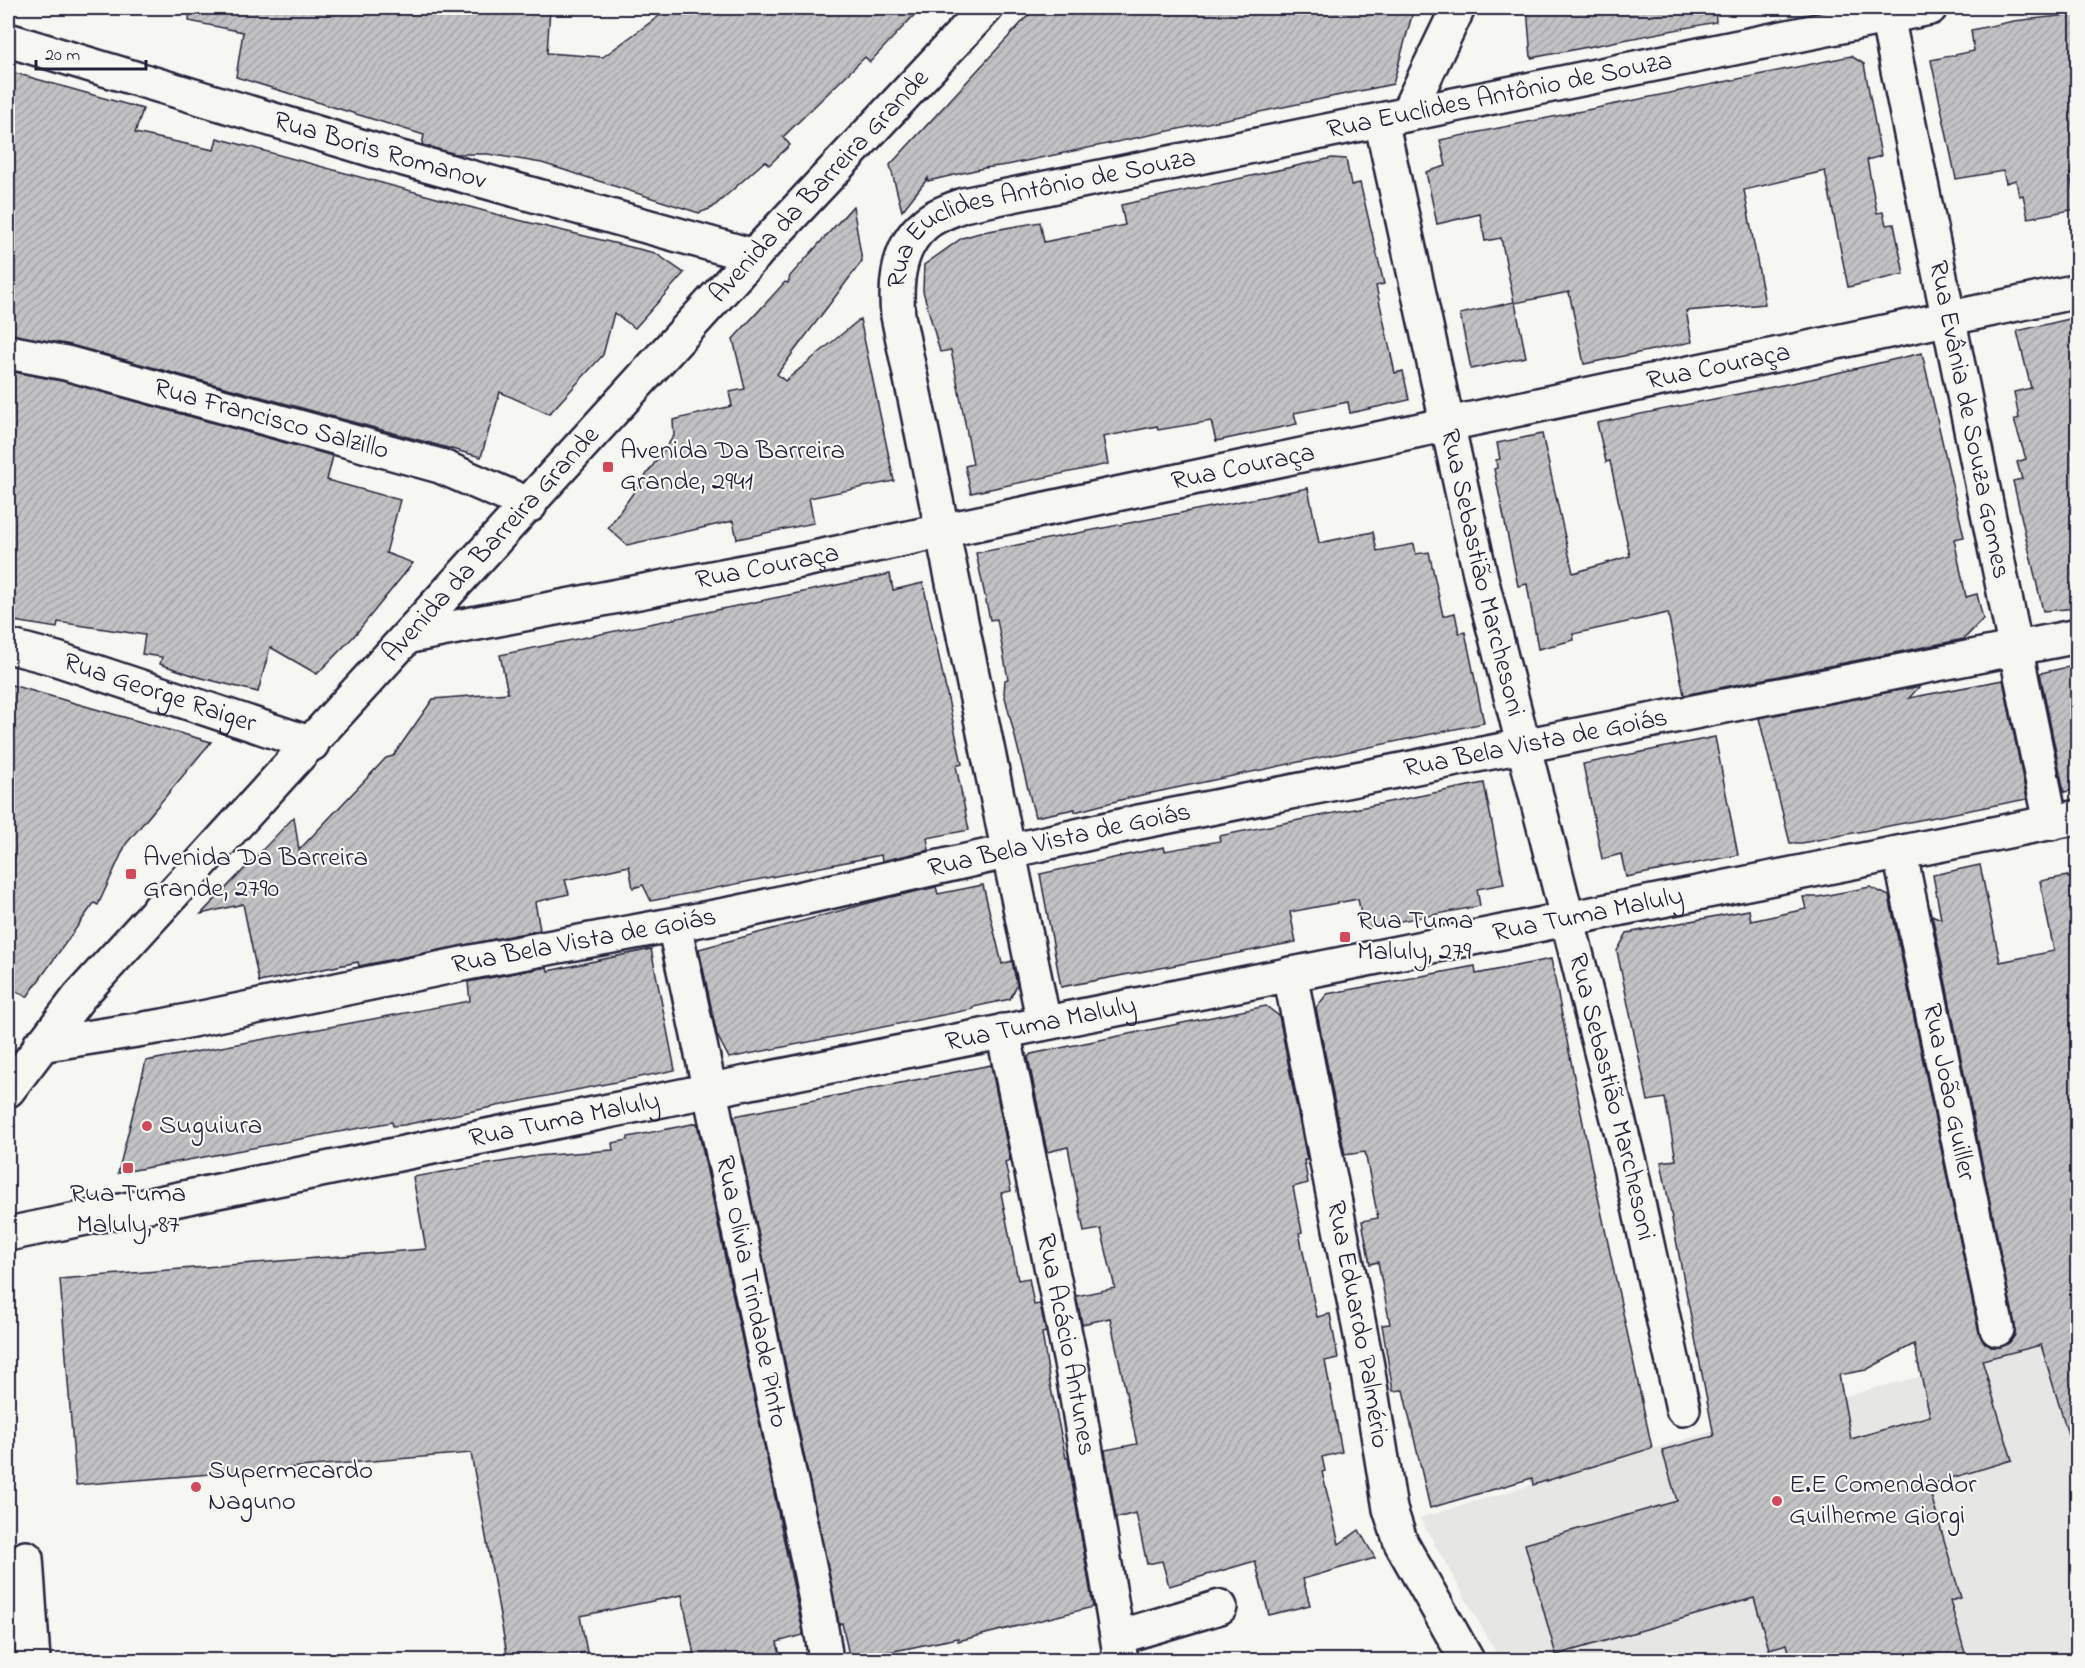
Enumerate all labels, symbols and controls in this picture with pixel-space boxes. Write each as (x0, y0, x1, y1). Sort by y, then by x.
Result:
scale bar (36, 33, 146, 71)
street label: Rua Euclides Antônio de Souza (1323, 42, 1676, 150)
text: 20 m (45, 43, 80, 69)
street label: Avenida da Barreira Grande (700, 60, 939, 312)
street label: Rua Boris Romanov (269, 101, 491, 200)
street label: Rua Euclides Antônio de Souza (878, 139, 1199, 290)
street label: Rua Evânia de Souza Gomes (1918, 257, 2020, 582)
street label: Rua Couraça (1643, 333, 1794, 401)
street label: Rua Francisco Salzillo (149, 369, 393, 471)
street label: Avenida da Barreira Grande (373, 417, 610, 671)
street label: Rua Sebastião Marchesoni (1430, 425, 1535, 721)
place label: Avenida Da Barreira Grande, 2941 (620, 432, 845, 502)
street label: Rua Couraça (1168, 433, 1318, 501)
marker: Avenida Da Barreira Grande, 2941 (601, 460, 615, 474)
street label: Rua Couraça (692, 534, 843, 600)
street label: Rua George Raiger (58, 643, 262, 744)
street label: Rua Bela Vista de Goiás (1400, 698, 1671, 789)
street label: Rua Bela Vista de Goiás (924, 793, 1194, 888)
place label: Avenida Da Barreira Grande, 2790 (143, 839, 368, 909)
marker: Avenida Da Barreira Grande, 2790 (124, 867, 138, 881)
street label: Rua Tuma Maluly (1489, 877, 1687, 953)
street label: Rua Bela Vista de Goiás (448, 898, 720, 985)
place label: Rua Tuma Maluly, 279 (1357, 902, 1473, 972)
marker: Rua Tuma Maluly, 279 (1338, 930, 1352, 944)
street label: Rua Sebastião Marchesoni (1557, 949, 1665, 1244)
street label: Rua Tuma Maluly (942, 986, 1140, 1062)
street label: Rua João Guiller (1911, 1000, 1986, 1185)
street label: Rua Tuma Maluly (466, 1081, 663, 1159)
place label: Suguiura (159, 1107, 262, 1146)
marker: Suguiura (140, 1119, 154, 1133)
street label: Rua Olivia Trindade Pinto (705, 1152, 798, 1431)
marker: Rua Tuma Maluly, 87 (121, 1161, 135, 1175)
place label: Rua Tuma Maluly, 87 (70, 1175, 186, 1245)
street label: Rua Eduardo Palmério (1315, 1197, 1399, 1451)
street label: Rua Acácio Antunes (1025, 1230, 1106, 1459)
place label: Supermecardo Naguno (208, 1452, 373, 1522)
place label: E.E Comendador Guilherme Giorgi (1789, 1466, 1977, 1536)
marker: Supermecardo Naguno (189, 1480, 203, 1494)
marker: E.E Comendador Guilherme Giorgi (1770, 1494, 1784, 1508)

